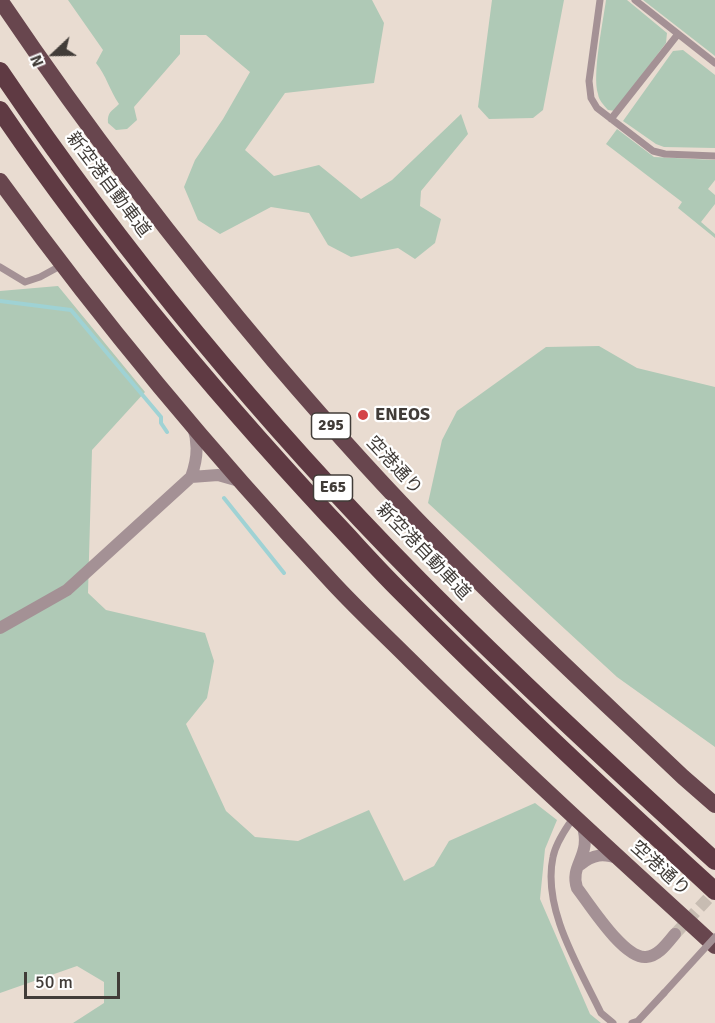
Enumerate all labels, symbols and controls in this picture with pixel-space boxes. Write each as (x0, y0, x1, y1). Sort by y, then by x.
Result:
north arrow (24, 24, 84, 84)
text: N (26, 52, 49, 70)
street label: 新空港自動車道 (61, 128, 155, 242)
place label: ENEOS (375, 404, 430, 426)
marker: ENEOS (356, 408, 370, 422)
road number: 295 (312, 413, 350, 439)
street label: 空港通り (362, 432, 426, 500)
road number: E65 (314, 475, 352, 501)
street label: 新空港自動車道 (371, 499, 475, 605)
street label: 空港通り (626, 837, 694, 901)
scale bar (27, 960, 123, 998)
text: 50 m (35, 971, 73, 993)

